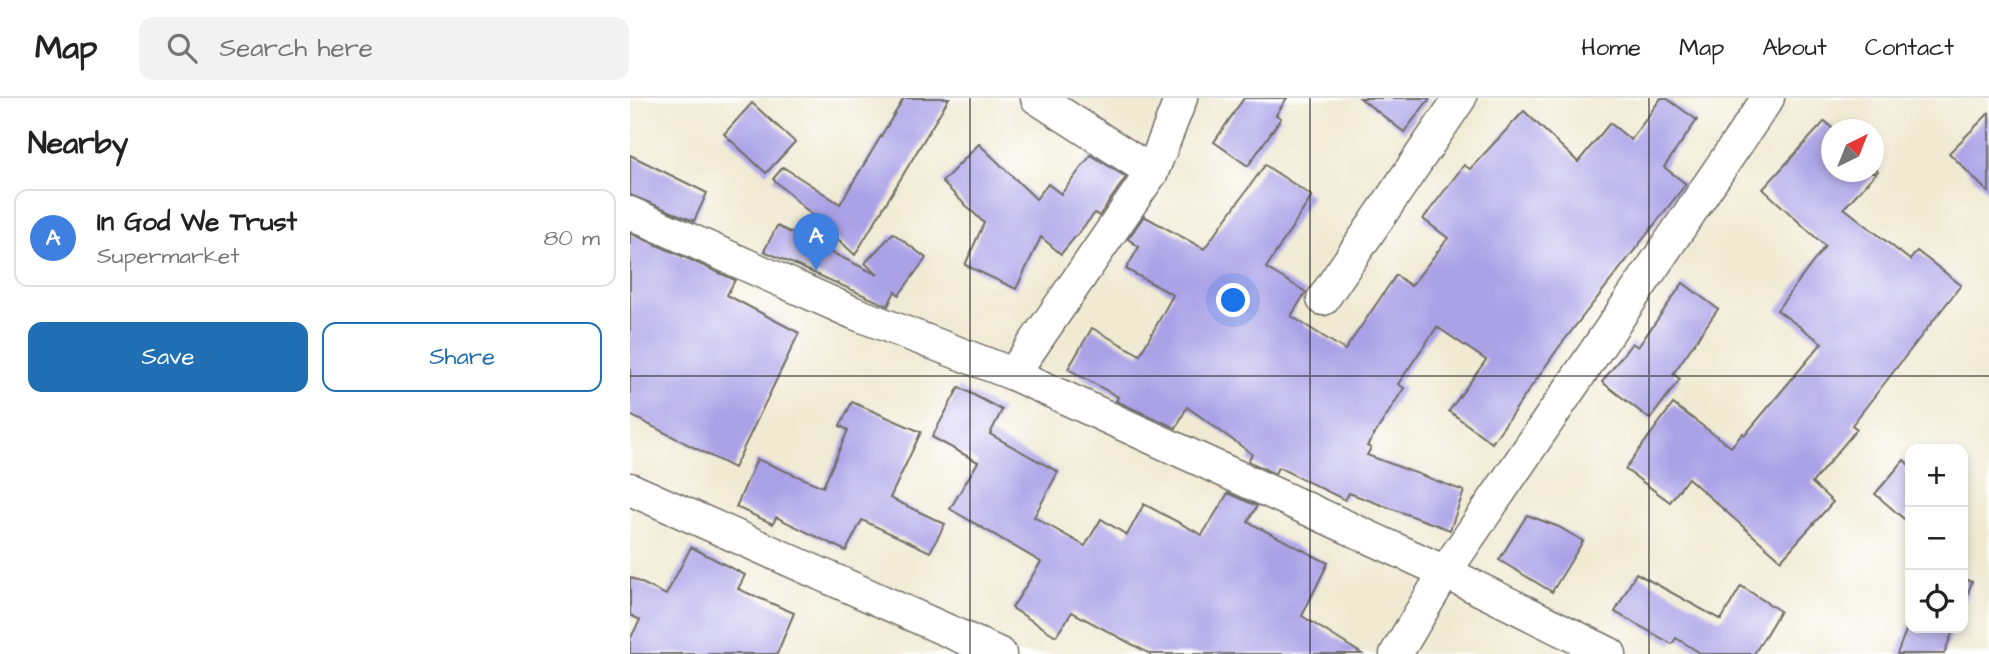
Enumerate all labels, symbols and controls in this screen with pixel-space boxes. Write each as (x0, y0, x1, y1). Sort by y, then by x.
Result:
search box (139, 17, 629, 80)
text: Map (35, 25, 97, 71)
icon: search (163, 29, 201, 67)
text: Search here (219, 30, 373, 66)
text: Home (1581, 31, 1641, 65)
text: Map (1679, 31, 1724, 65)
text: About (1762, 31, 1827, 65)
text: Contact (1865, 31, 1954, 65)
north arrow (1821, 119, 1884, 182)
text: Nearby (28, 123, 128, 165)
text: In God We Trust (97, 204, 297, 240)
pin: A (793, 213, 839, 271)
text: A (46, 222, 60, 254)
text: 80 m (543, 222, 600, 254)
text: Supermarket (97, 240, 240, 272)
your location (1216, 283, 1250, 317)
button: Save (28, 322, 308, 392)
button: Share (322, 322, 602, 392)
map controls (1905, 444, 1968, 633)
button: + (1905, 444, 1968, 507)
button: − (1905, 507, 1968, 570)
button: locate (1905, 570, 1968, 633)

